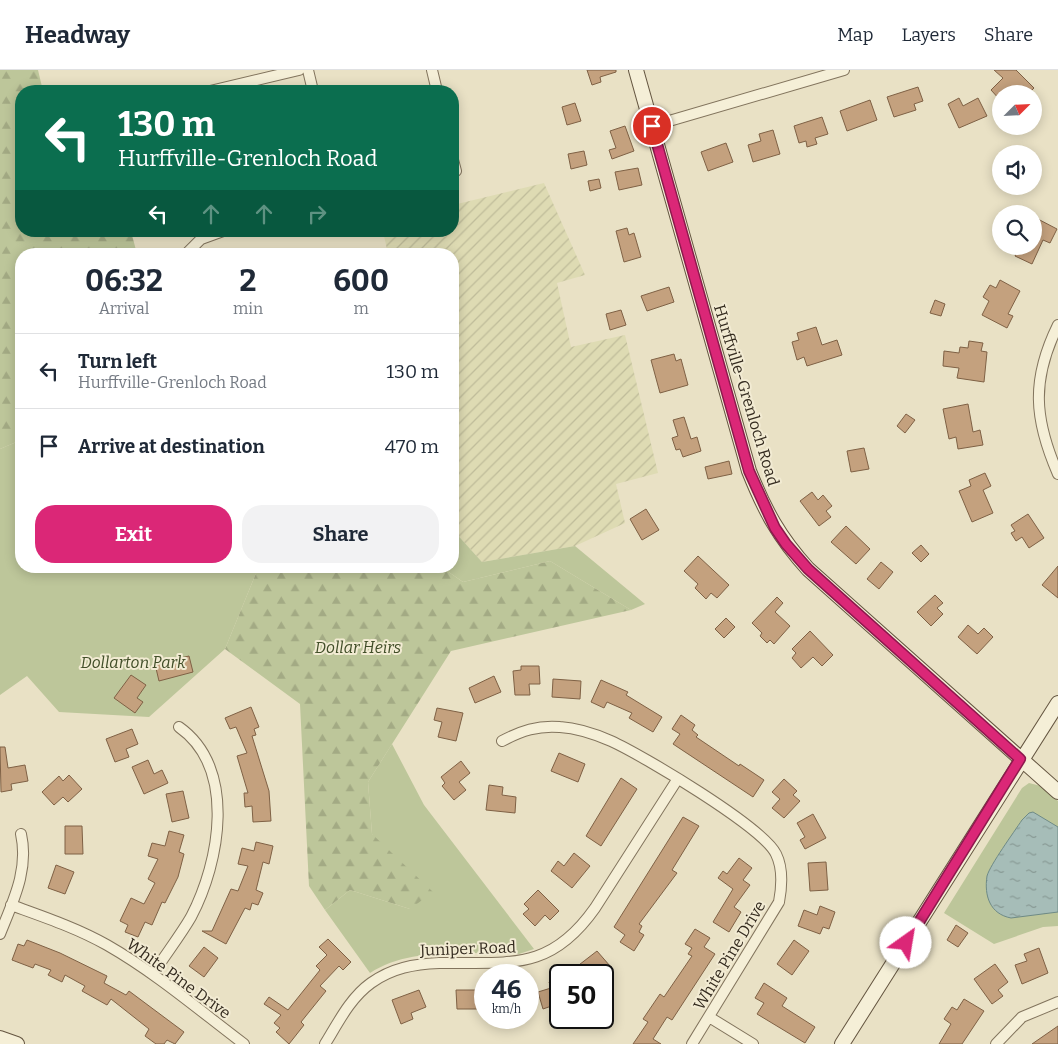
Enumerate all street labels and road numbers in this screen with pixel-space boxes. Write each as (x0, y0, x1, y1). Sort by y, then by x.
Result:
street label: Hurffville-Grenloch Road (710, 302, 783, 489)
street label: White Pine Drive (689, 897, 770, 1013)
street label: White Pine Drive (123, 934, 234, 1023)
street label: Juniper Road (419, 937, 517, 960)

